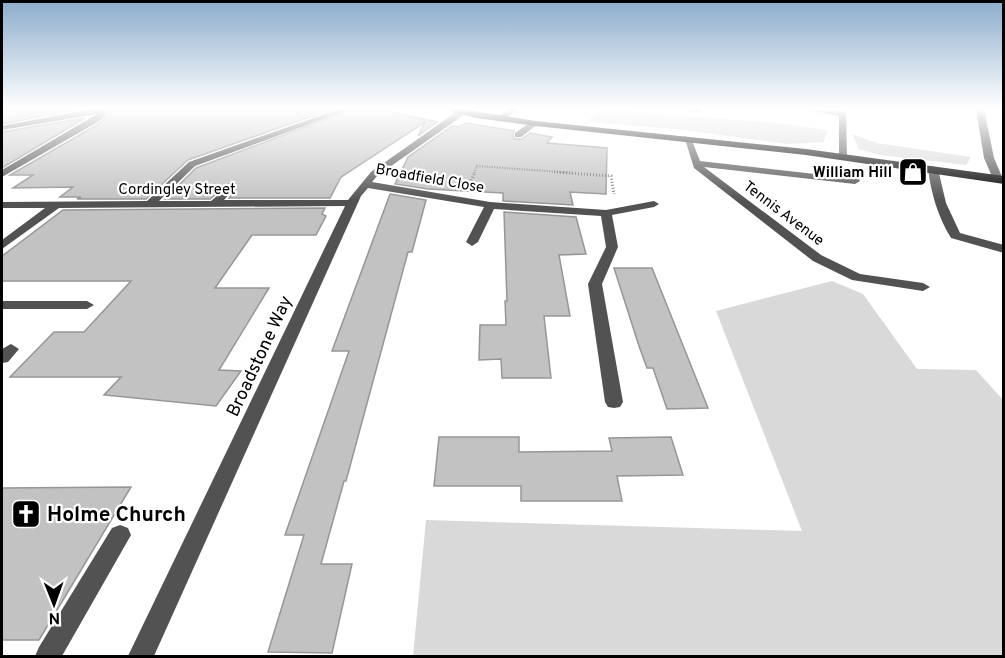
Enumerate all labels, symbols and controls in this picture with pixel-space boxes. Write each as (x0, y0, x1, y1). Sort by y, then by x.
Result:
shop icon: William Hill (897, 156, 929, 188)
street label: Broadfield Close (374, 161, 486, 198)
place label: William Hill (813, 164, 892, 183)
street label: Tennis Avenue (739, 178, 827, 251)
street label: Cordingley Street (118, 181, 236, 200)
street label: Broadstone Way (222, 292, 298, 421)
church icon: Holme Church (10, 498, 42, 530)
place label: Holme Church (47, 502, 186, 529)
north arrow (24, 574, 84, 634)
text: N (48, 607, 60, 627)

